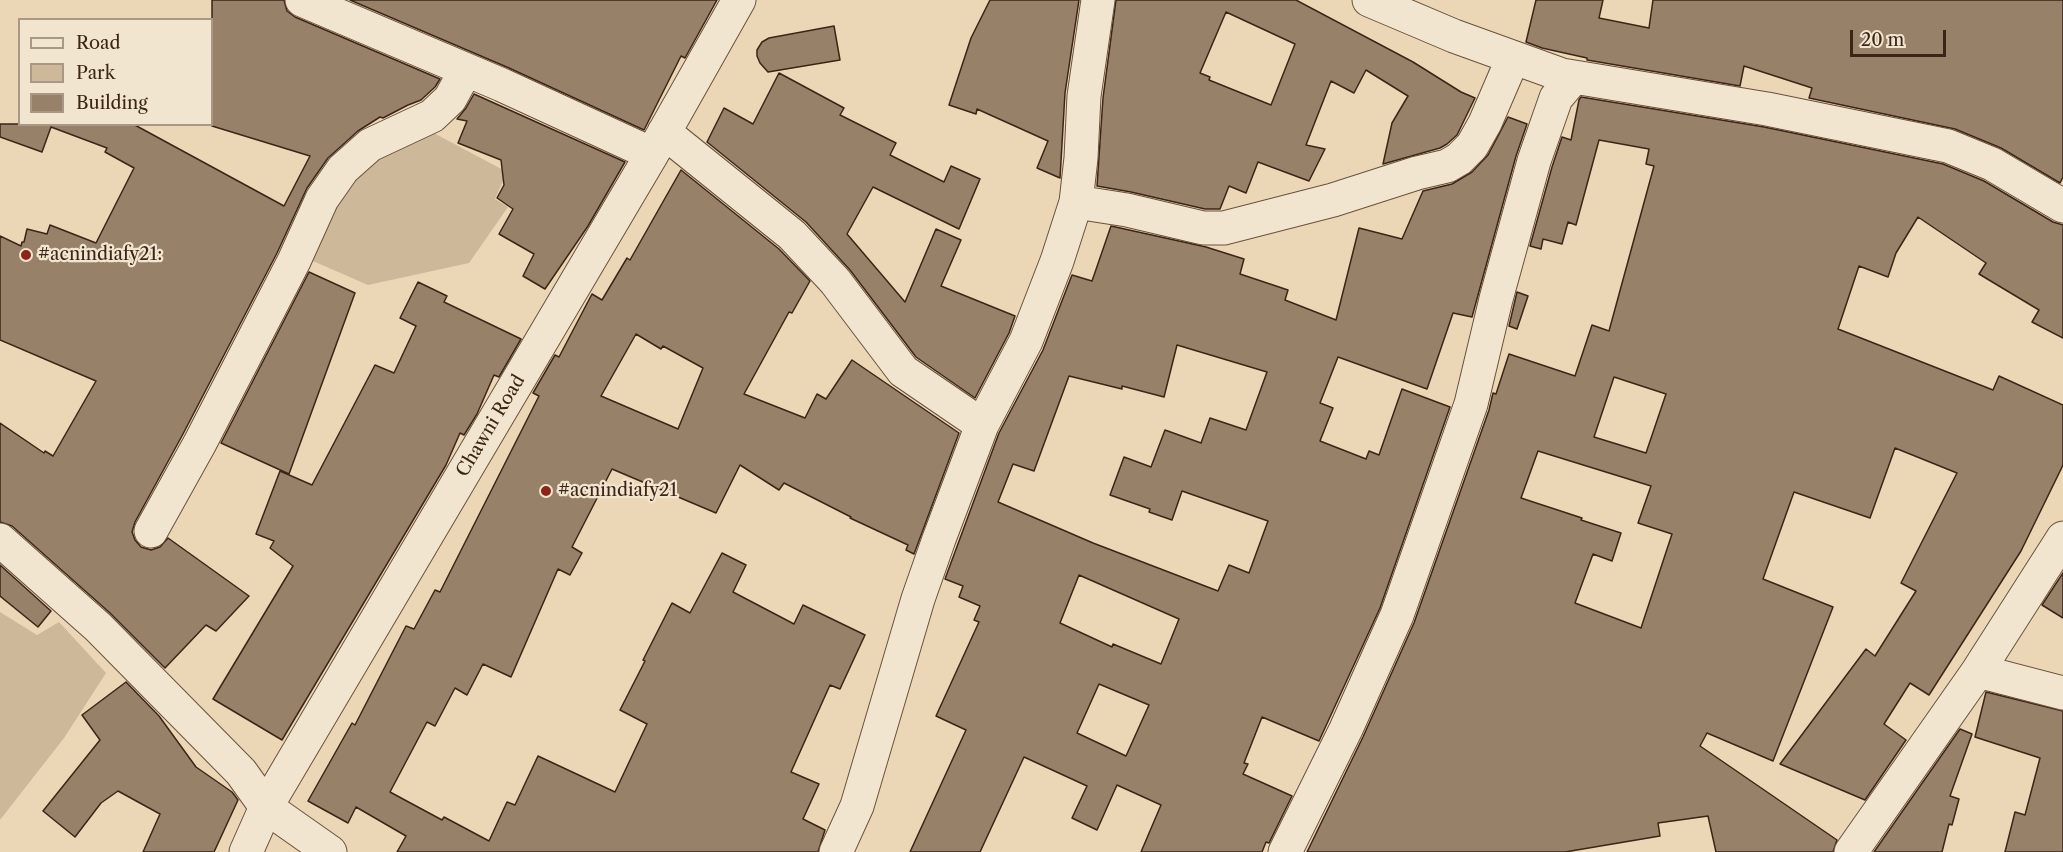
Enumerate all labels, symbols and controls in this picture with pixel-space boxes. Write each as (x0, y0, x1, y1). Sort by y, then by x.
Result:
legend (18, 18, 213, 126)
scale bar (1853, 18, 1949, 56)
text: 20 m (1861, 29, 1904, 51)
text: Road (76, 32, 121, 54)
text: Park (76, 62, 115, 84)
text: Building (76, 92, 148, 114)
place label: #acnindiafy21: (38, 244, 162, 266)
marker: #acnindiafy21: (19, 248, 33, 262)
street label: Chawni Road (452, 371, 530, 481)
place label: #acnindiafy21 (558, 480, 677, 502)
marker: #acnindiafy21 (539, 484, 553, 498)

